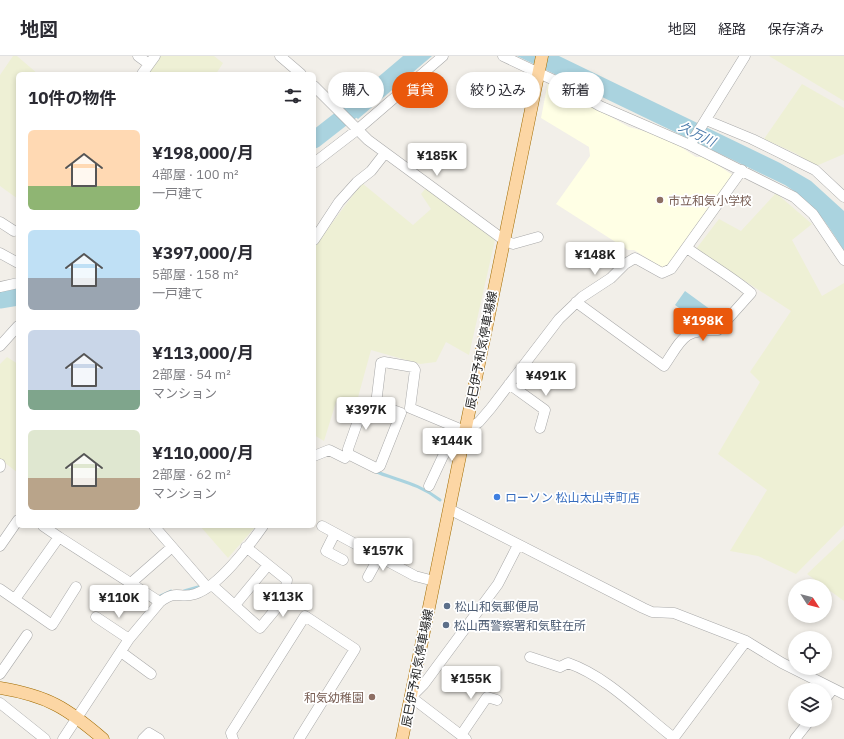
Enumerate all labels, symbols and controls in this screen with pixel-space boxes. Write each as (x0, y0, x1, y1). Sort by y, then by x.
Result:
text: 地図 (20, 17, 58, 41)
text: 地図 (668, 20, 696, 38)
text: 経路 (718, 20, 746, 38)
text: 保存済み (768, 20, 824, 38)
chip: 購入 (328, 72, 384, 108)
chip: 賃貸 (392, 72, 448, 108)
chip: 絞り込み (456, 72, 540, 108)
chip: 新着 (548, 72, 604, 108)
icon: filters (282, 85, 304, 107)
text: 10件の物件 (28, 87, 116, 109)
water label: 久万川 (676, 118, 720, 151)
text: ¥198,000/月 (152, 142, 254, 164)
pin: ¥185K (409, 143, 465, 177)
icon: home (60, 146, 108, 194)
text: ¥185K (417, 147, 457, 164)
text: 4部屋 · 100 m² (152, 166, 239, 183)
text: 一戸建て (152, 185, 204, 202)
place label: 市立和気小学校 (668, 193, 752, 208)
marker: 市立和気小学校 (655, 195, 665, 205)
text: ¥397,000/月 (152, 242, 254, 264)
pin: ¥148K (567, 242, 623, 276)
icon: home (60, 246, 108, 294)
text: ¥148K (575, 246, 615, 263)
text: 5部屋 · 158 m² (152, 266, 239, 283)
text: 一戸建て (152, 285, 204, 302)
street label: 辰巳伊予和気停車場線 (462, 290, 500, 410)
pin: ¥198K (675, 308, 731, 342)
text: ¥198K (683, 312, 723, 329)
text: ¥113,000/月 (152, 342, 254, 364)
icon: home (60, 346, 108, 394)
pin: ¥491K (518, 363, 574, 397)
text: 2部屋 · 54 m² (152, 366, 231, 383)
text: ¥491K (526, 367, 566, 384)
text: マンション (152, 385, 217, 402)
pin: ¥397K (338, 397, 394, 431)
text: ¥397K (346, 401, 386, 418)
pin: ¥144K (424, 428, 480, 462)
text: ¥144K (432, 432, 472, 449)
text: ¥110,000/月 (152, 442, 254, 464)
icon: home (60, 446, 108, 494)
text: 2部屋 · 62 m² (152, 466, 231, 483)
text: マンション (152, 485, 217, 502)
place label: ローソン 松山太山寺町店 (505, 490, 640, 505)
marker: ローソン 松山太山寺町店 (492, 492, 502, 502)
pin: ¥157K (355, 538, 411, 572)
text: ¥157K (363, 542, 403, 559)
north arrow (788, 579, 832, 623)
map controls (788, 579, 832, 727)
pin: ¥113K (255, 584, 311, 618)
pin: ¥110K (91, 585, 147, 619)
text: ¥113K (263, 588, 303, 605)
text: ¥110K (99, 589, 139, 606)
place label: 松山和気郵便局 (455, 599, 539, 614)
marker: 松山和気郵便局 (442, 601, 452, 611)
street label: 辰巳伊予和気停車場線 (398, 608, 436, 728)
place label: 松山西警察署和気駐在所 (454, 618, 586, 633)
marker: 松山西警察署和気駐在所 (441, 620, 451, 630)
button: locate (788, 631, 832, 675)
pin: ¥155K (443, 666, 499, 700)
text: ¥155K (451, 670, 491, 687)
button: layers (788, 683, 832, 727)
place label: 和気幼稚園 (304, 690, 364, 705)
marker: 和気幼稚園 (367, 692, 377, 702)

